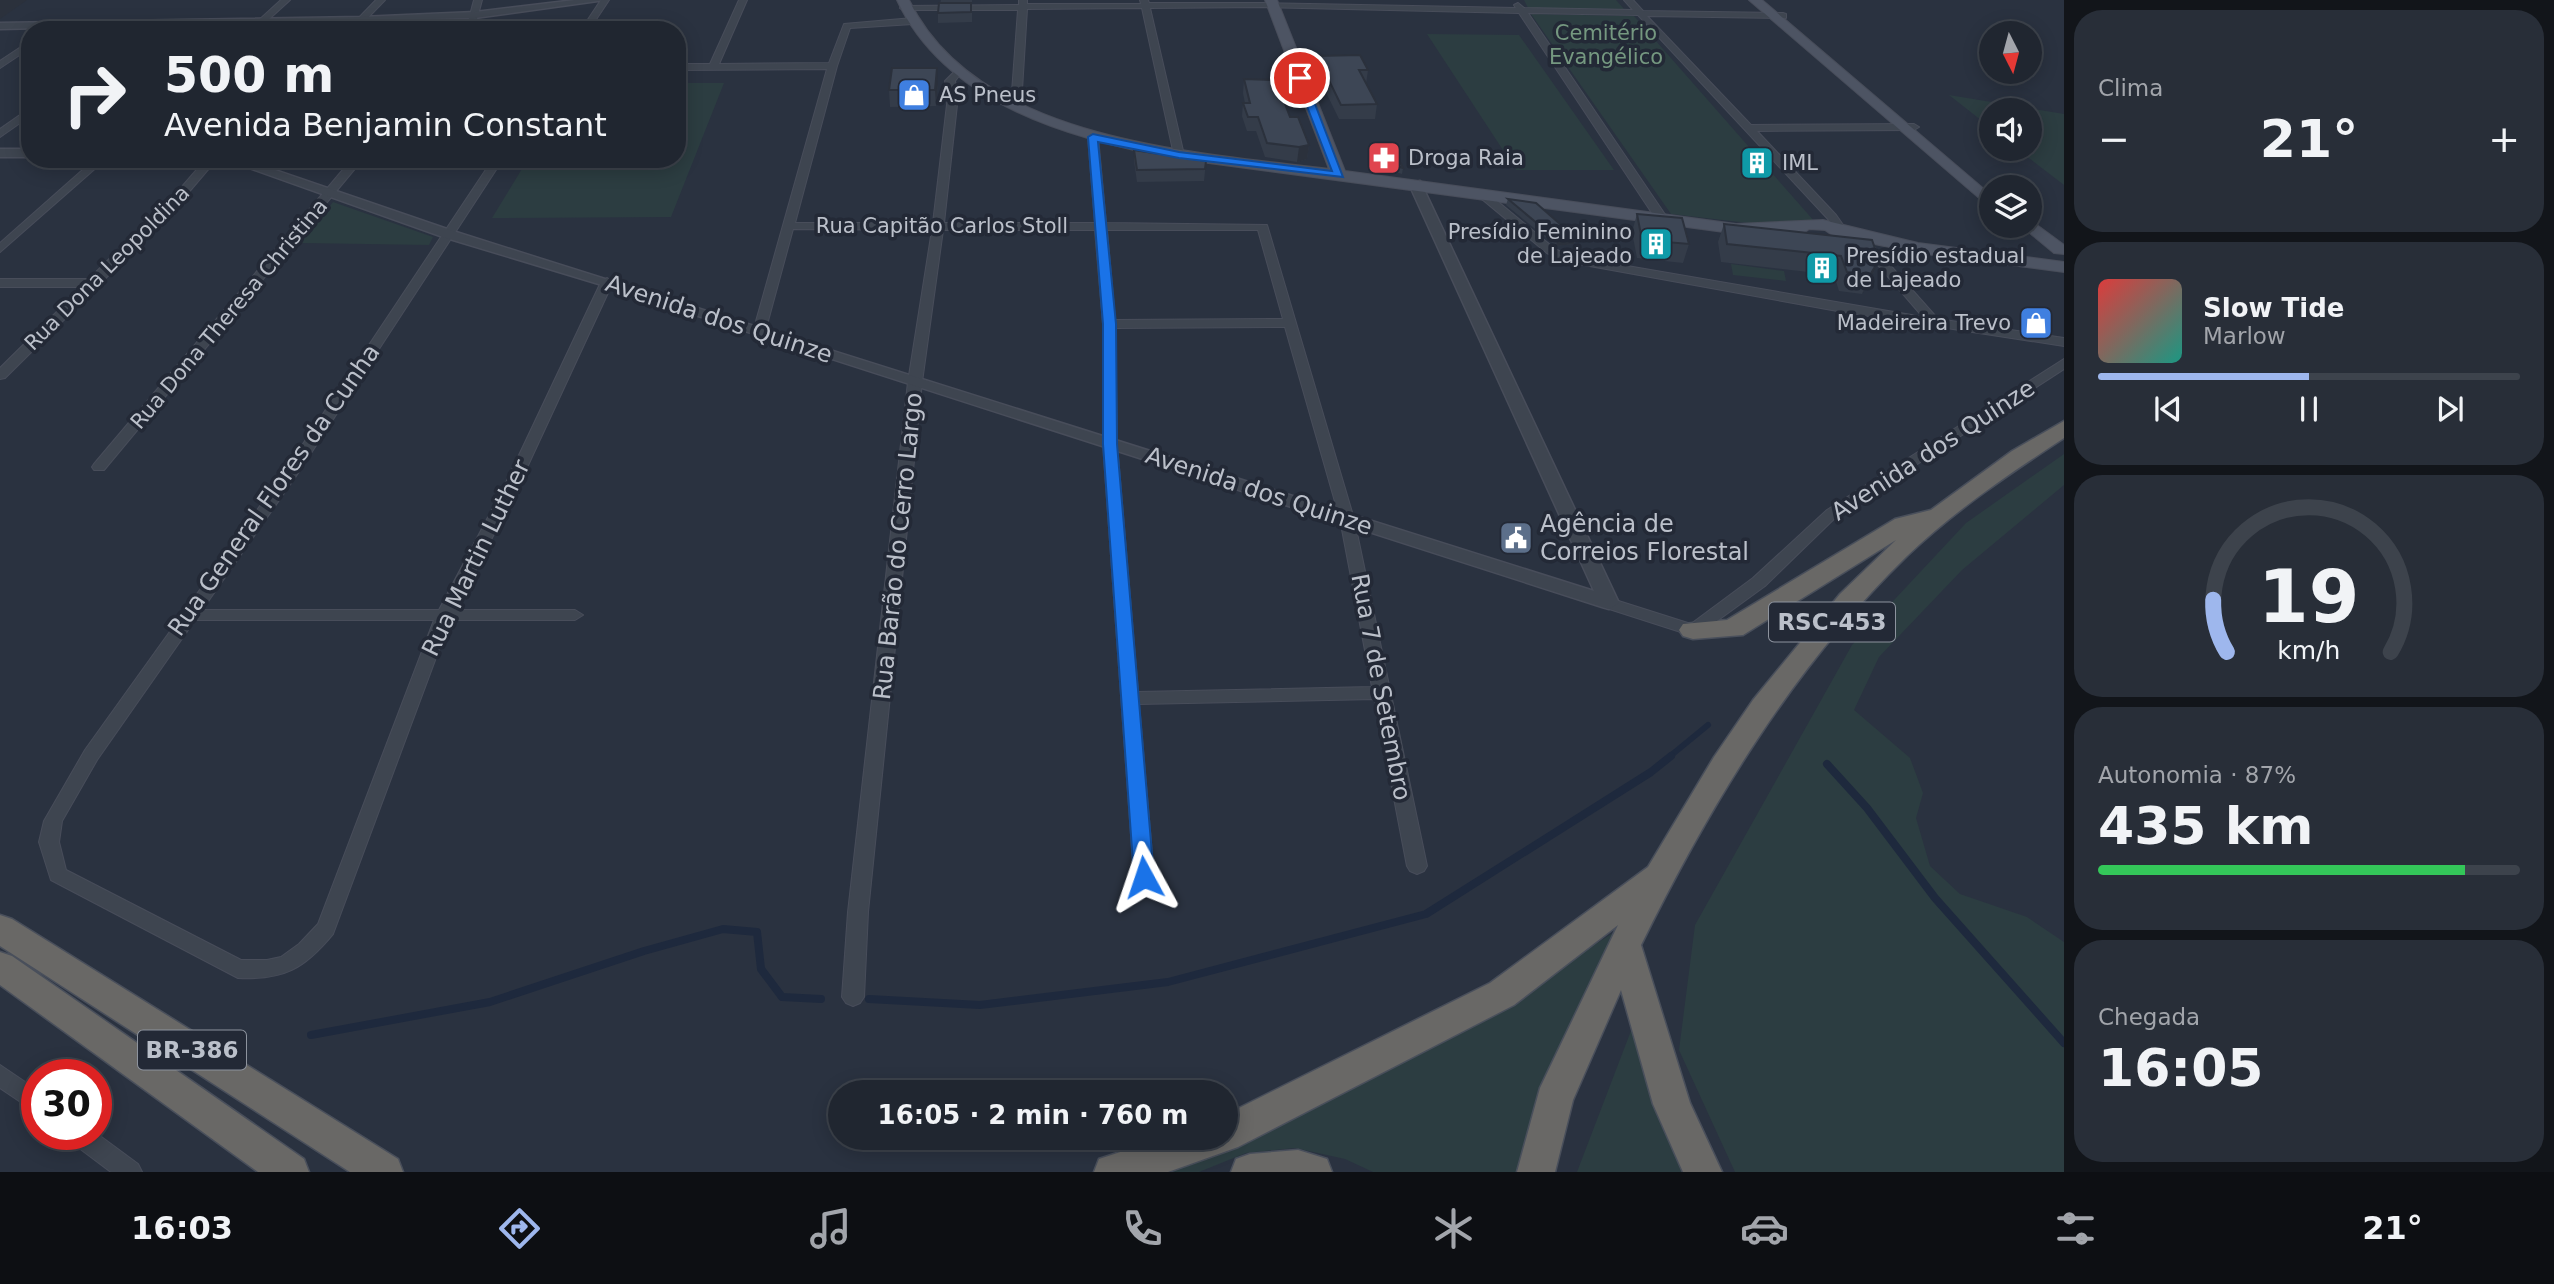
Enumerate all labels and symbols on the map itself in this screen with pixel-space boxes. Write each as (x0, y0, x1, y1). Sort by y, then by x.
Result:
park label: Cemitério Evangélico (1549, 21, 1663, 69)
north arrow (1979, 21, 2042, 84)
pin (1270, 48, 1330, 108)
shop icon: AS Pneus (895, 76, 933, 114)
place label: AS Pneus (939, 83, 1036, 107)
pharmacy icon: Droga Raia (1365, 139, 1403, 177)
building icon: IML (1738, 144, 1776, 182)
place label: Droga Raia (1408, 146, 1524, 170)
place label: IML (1782, 151, 1818, 175)
street label: Rua Dona Leopoldina (20, 181, 194, 355)
street label: Rua Dona Theresa Christina (126, 194, 332, 434)
street label: Rua Capitão Carlos Stoll (816, 214, 1068, 238)
place label: Presídio Feminino de Lajeado (1448, 220, 1632, 268)
building icon: Presídio Feminino de Lajeado (1637, 225, 1675, 263)
place label: Presídio estadual de Lajeado (1846, 244, 2025, 292)
building icon: Presídio estadual de Lajeado (1803, 249, 1841, 287)
street label: Avenida dos Quinze (602, 269, 836, 369)
shop icon: Madeireira Trevo (2017, 304, 2055, 342)
place label: Madeireira Trevo (1837, 311, 2011, 335)
street label: Rua General Flores da Cunha (162, 339, 386, 641)
street label: Avenida dos Quinze (1826, 374, 2040, 526)
street label: Rua Barão do Cerro Largo (868, 391, 928, 701)
street label: Avenida dos Quinze (1142, 441, 1376, 541)
street label: Rua Martin Luther (416, 455, 536, 661)
place label: Agência de Correios Florestal (1540, 510, 1749, 566)
public building icon: Agência de Correios Florestal (1497, 519, 1535, 557)
street label: Rua 7 de Setembro (1345, 571, 1417, 803)
road number: RSC-453 (1769, 602, 1895, 642)
position arrow (1107, 840, 1181, 914)
road number: BR-386 (138, 1030, 246, 1070)
speed limit sign: 30 (21, 1059, 112, 1150)

